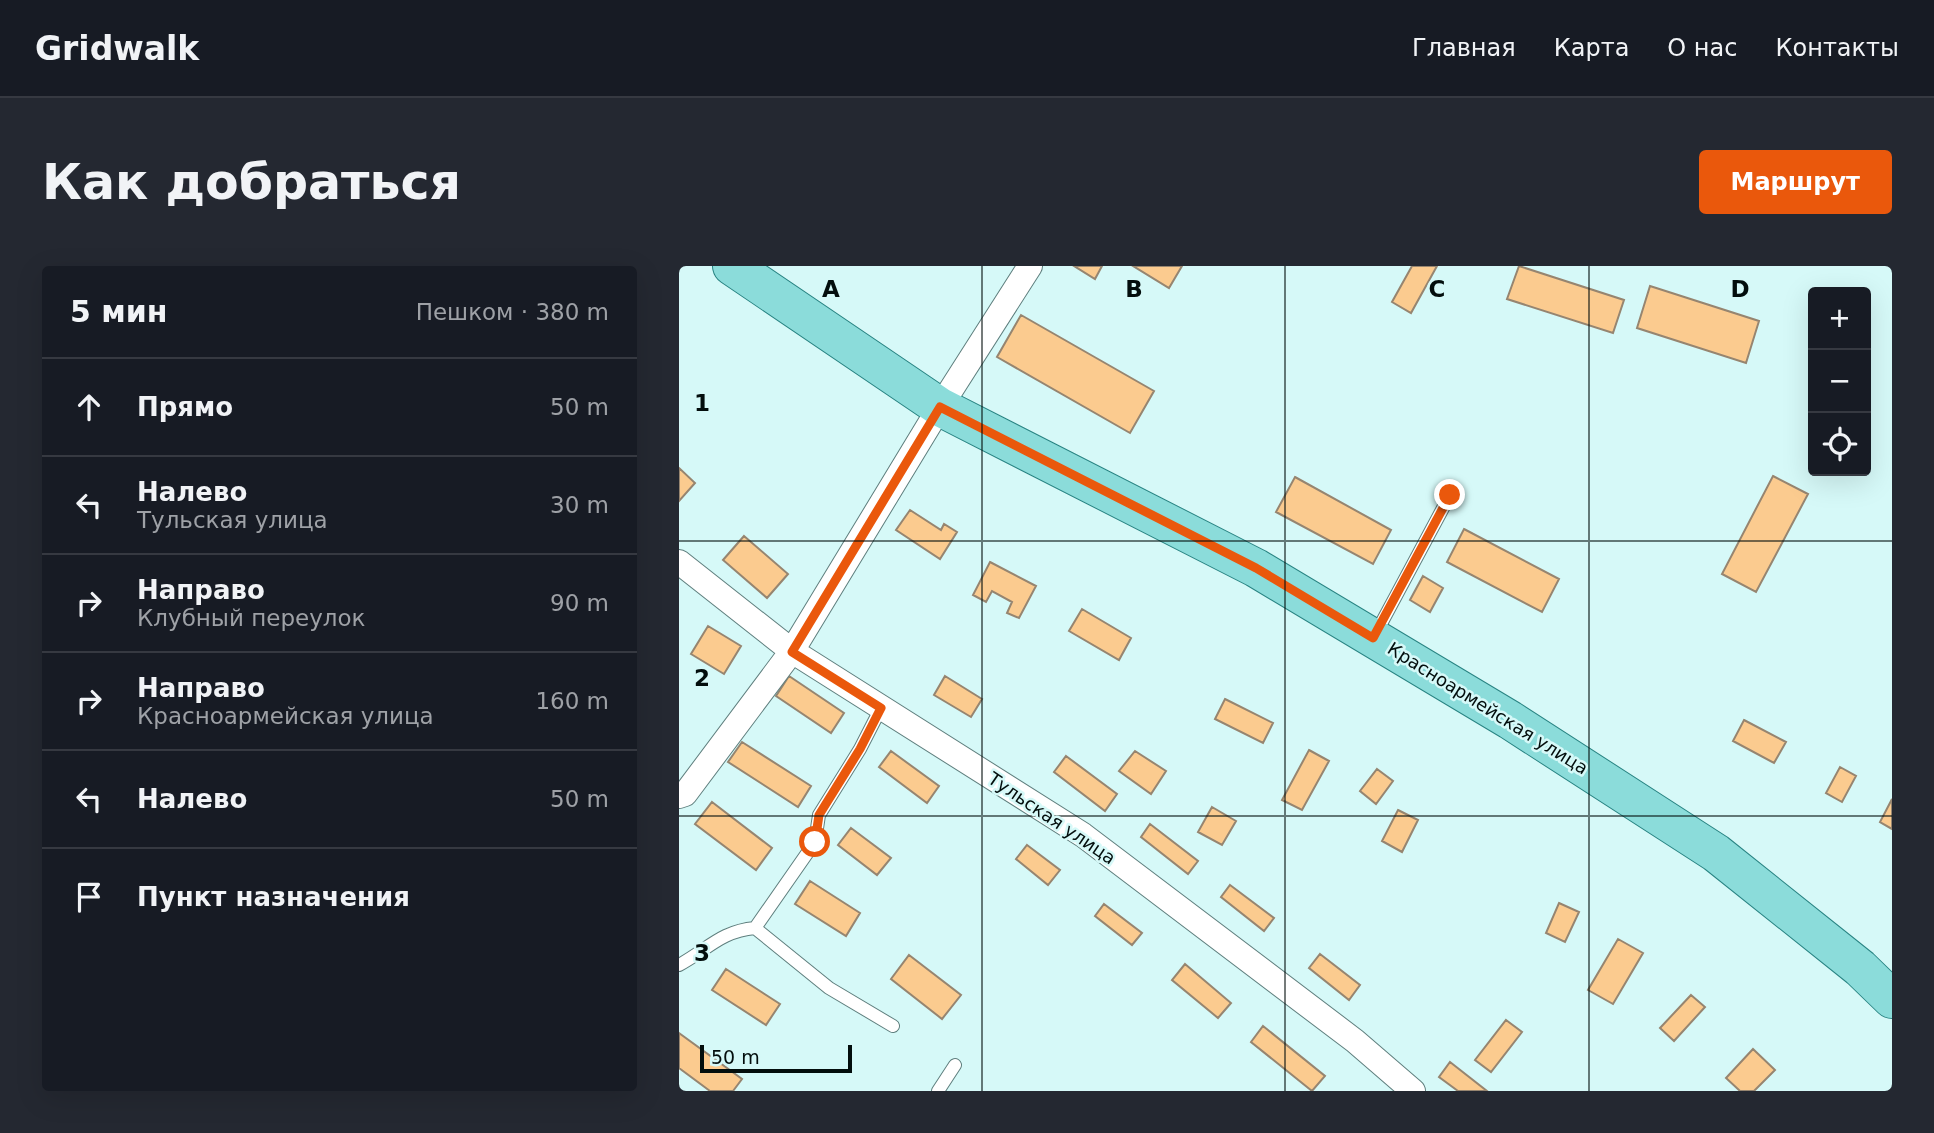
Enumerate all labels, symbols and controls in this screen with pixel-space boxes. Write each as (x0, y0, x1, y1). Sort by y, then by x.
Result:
text: Gridwalk (35, 29, 199, 68)
text: Главная (1412, 34, 1516, 62)
text: Карта (1554, 34, 1629, 62)
text: О нас (1667, 34, 1737, 62)
text: Контакты (1775, 34, 1899, 62)
button: Маршрут (1699, 150, 1892, 214)
text: Как добраться (42, 154, 461, 211)
text: A (822, 276, 840, 302)
text: B (1125, 276, 1143, 302)
text: C (1429, 276, 1445, 302)
text: D (1730, 276, 1750, 302)
map controls (1808, 287, 1871, 476)
button: + (1808, 287, 1871, 350)
text: 5 мин (70, 294, 168, 329)
text: Пешком · 380 m (416, 299, 609, 325)
button: − (1808, 350, 1871, 413)
icon: ahead (70, 388, 108, 426)
text: 1 (694, 390, 710, 416)
text: Прямо (137, 392, 233, 422)
text: 50 m (550, 394, 609, 420)
button: locate (1808, 413, 1871, 476)
text: Налево (137, 477, 247, 507)
route end (1434, 479, 1465, 510)
icon: left (70, 486, 108, 524)
text: 30 m (550, 492, 609, 518)
text: Тульская улица (137, 507, 328, 533)
text: Направо (137, 575, 265, 605)
icon: right (70, 584, 108, 622)
text: 90 m (550, 590, 609, 616)
text: Клубный переулок (137, 605, 366, 631)
street label: Красноармейская улица (1384, 638, 1592, 778)
text: 2 (694, 665, 710, 691)
text: Направо (137, 673, 265, 703)
icon: right (70, 682, 108, 720)
text: 160 m (535, 688, 609, 714)
text: Красноармейская улица (137, 703, 434, 729)
street label: Тульская улица (983, 767, 1120, 868)
icon: left (70, 780, 108, 818)
text: Налево (137, 784, 247, 814)
text: 50 m (550, 786, 609, 812)
route start (799, 826, 830, 857)
icon: arrive (70, 878, 108, 916)
text: Пункт назначения (137, 882, 410, 912)
text: 3 (694, 940, 710, 966)
scale bar (700, 1042, 852, 1074)
text: 50 m (711, 1046, 760, 1068)

